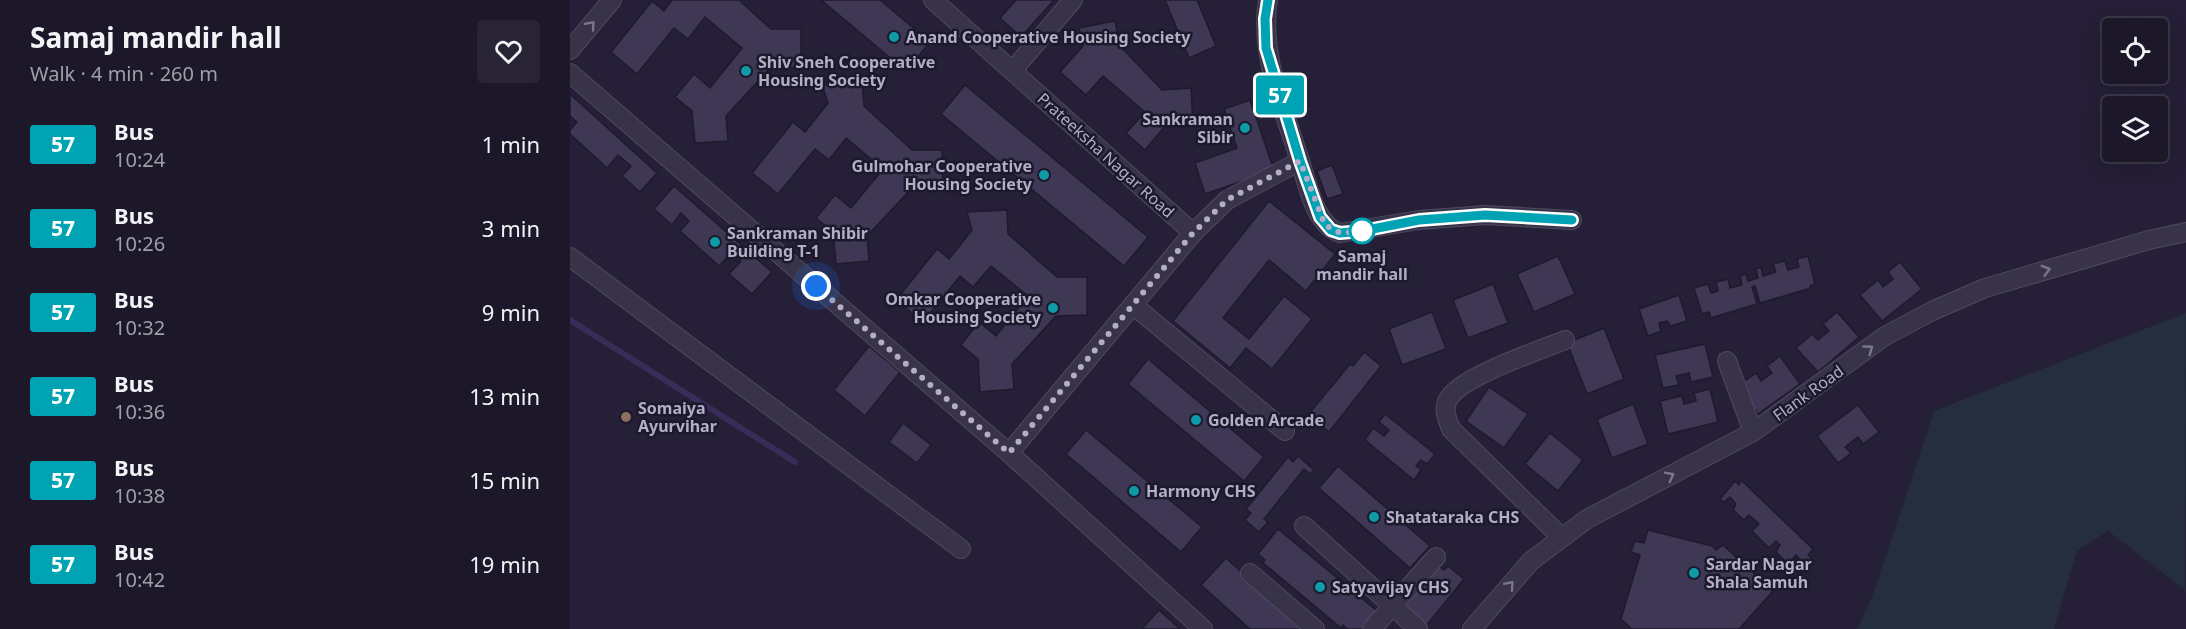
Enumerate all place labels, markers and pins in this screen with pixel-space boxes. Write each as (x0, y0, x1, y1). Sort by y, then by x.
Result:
place label: Anand Cooperative Housing Society (906, 26, 1191, 48)
marker: Anand Cooperative Housing Society (887, 30, 901, 44)
place label: Shiv Sneh Cooperative Housing Society (758, 51, 935, 91)
marker: Shiv Sneh Cooperative Housing Society (739, 64, 753, 78)
place label: Sankraman Sibir (1142, 108, 1233, 148)
marker: Sankraman Sibir (1238, 121, 1252, 135)
place label: Gulmohar Cooperative Housing Society (852, 155, 1033, 195)
marker: Gulmohar Cooperative Housing Society (1037, 168, 1051, 182)
marker: Samaj mandir hall (1349, 218, 1375, 244)
place label: Sankraman Shibir Building T-1 (727, 222, 868, 262)
marker: Sankraman Shibir Building T-1 (708, 235, 722, 249)
place label: Samaj mandir hall (1316, 245, 1408, 285)
place label: Omkar Cooperative Housing Society (885, 288, 1042, 328)
marker: Omkar Cooperative Housing Society (1046, 301, 1060, 315)
place label: Somaiya Ayurvihar (638, 397, 717, 437)
place label: Golden Arcade (1208, 409, 1324, 431)
marker: Somaiya Ayurvihar (619, 410, 633, 424)
marker: Golden Arcade (1189, 413, 1203, 427)
place label: Harmony CHS (1146, 480, 1256, 502)
marker: Harmony CHS (1127, 484, 1141, 498)
place label: Shatataraka CHS (1386, 506, 1519, 528)
marker: Shatataraka CHS (1367, 510, 1381, 524)
place label: Sardar Nagar Shala Samuh (1706, 553, 1812, 593)
marker: Sardar Nagar Shala Samuh (1687, 566, 1701, 580)
place label: Satyavijay CHS (1332, 576, 1449, 598)
marker: Satyavijay CHS (1313, 580, 1327, 594)

